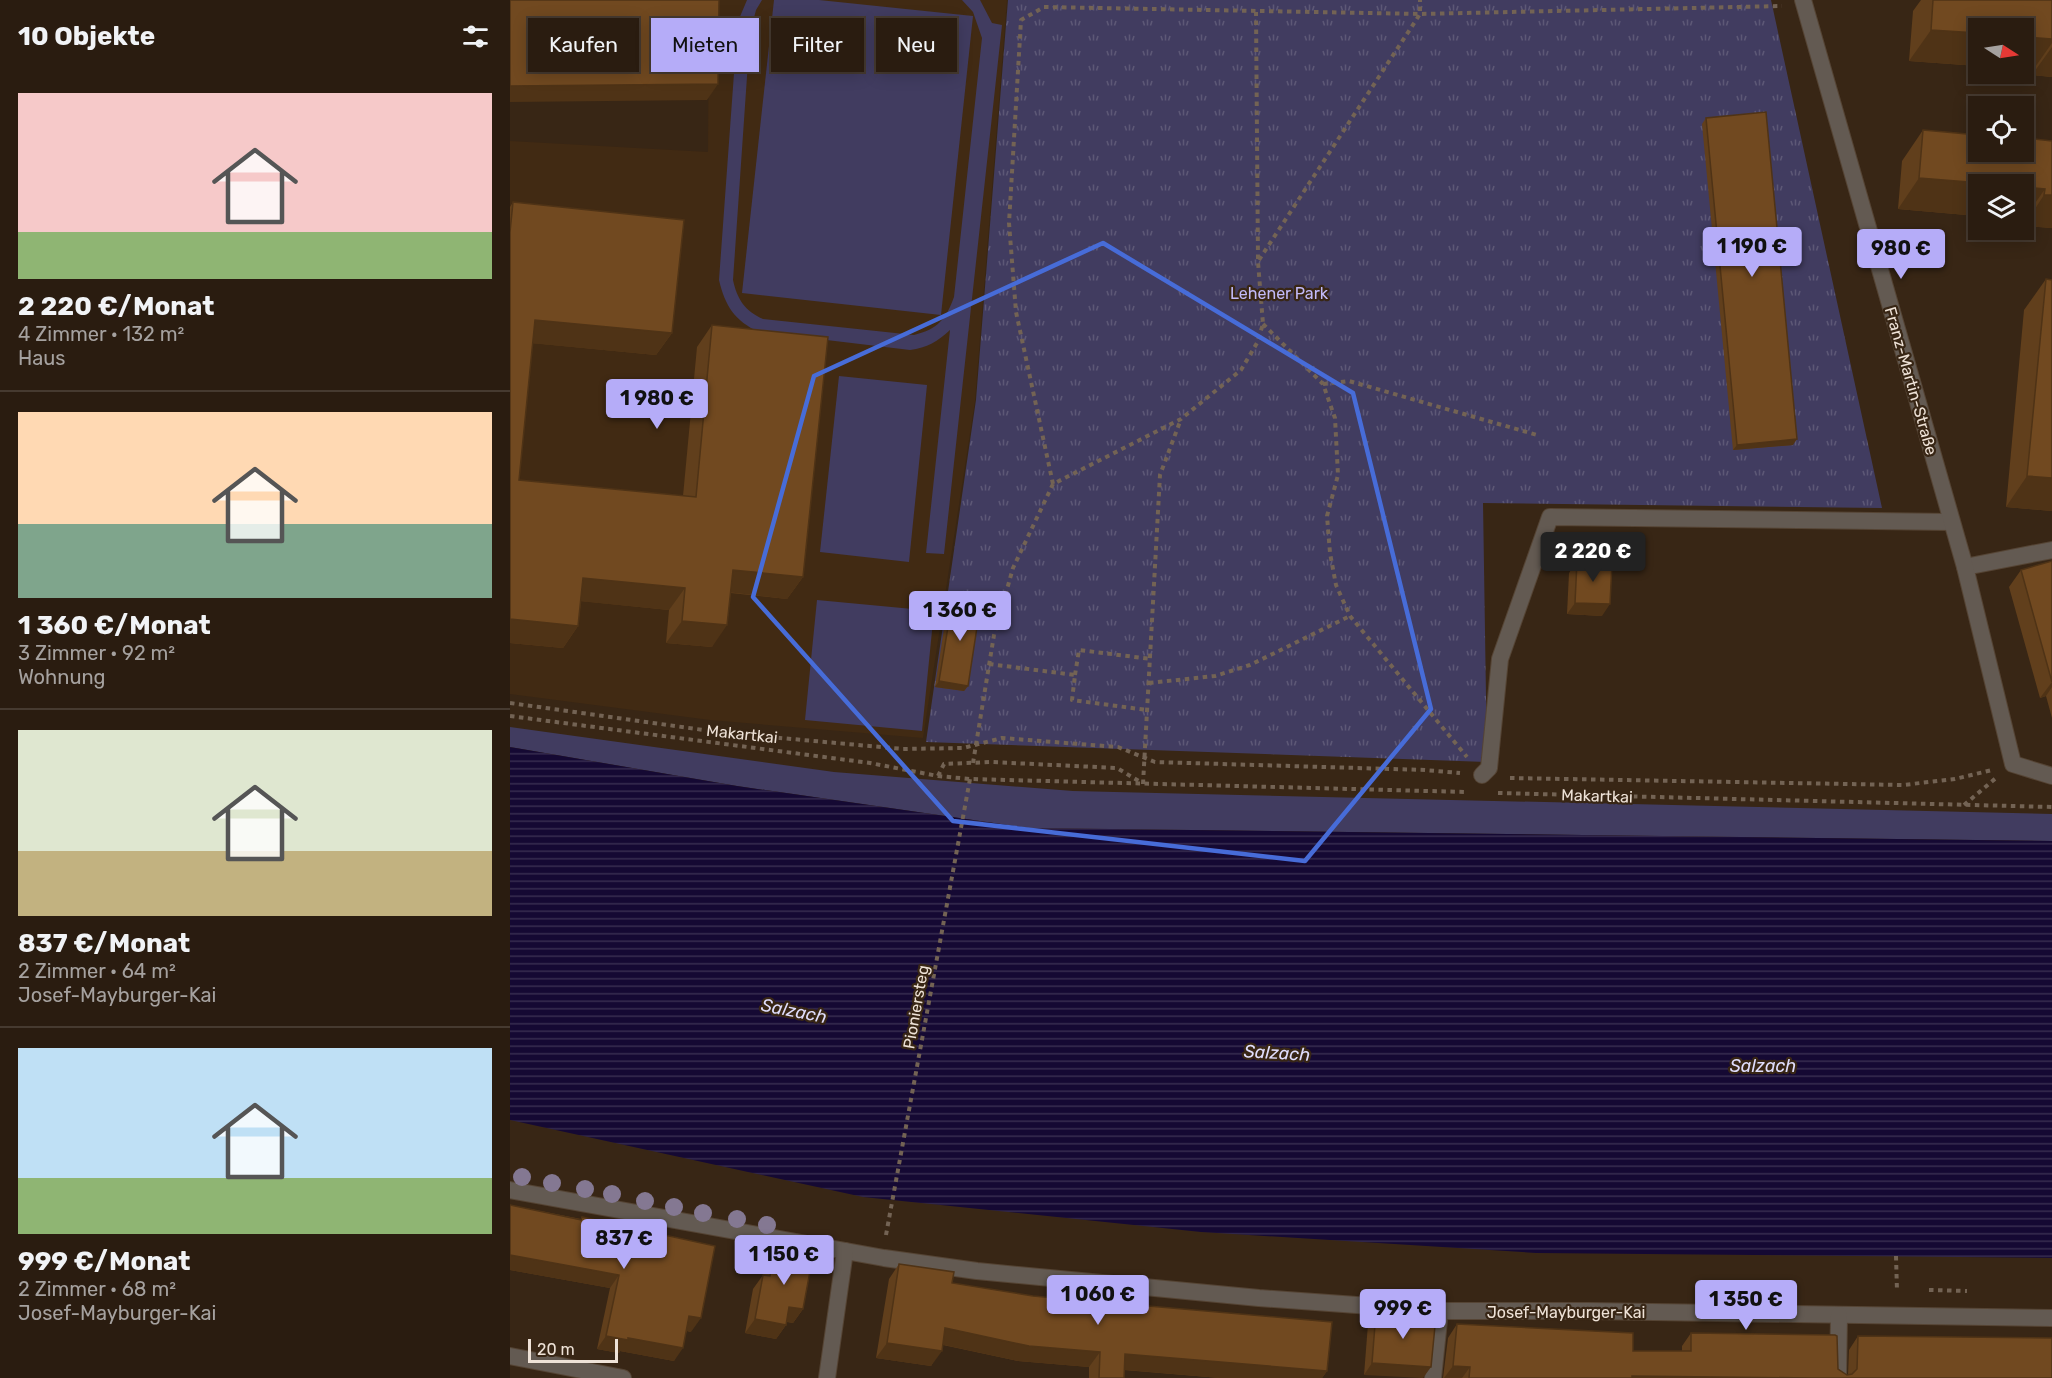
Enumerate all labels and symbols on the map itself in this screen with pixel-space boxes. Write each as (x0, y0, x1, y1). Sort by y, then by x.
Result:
north arrow (1968, 18, 2034, 84)
pin: 1 190 € (1697, 227, 1807, 278)
pin: 980 € (1859, 229, 1943, 280)
park label: Lehener Park (1230, 284, 1329, 303)
street label: Franz-Martin-Straße (1881, 305, 1941, 457)
pin: 1 980 € (602, 379, 712, 430)
pin: 2 220 € (1538, 532, 1648, 583)
pin: 1 360 € (905, 591, 1015, 642)
street label: Makartkai (705, 721, 779, 747)
street label: Makartkai (1561, 785, 1633, 807)
street label: Pioniersteg (899, 964, 933, 1050)
water label: Salzach (759, 994, 829, 1028)
water label: Salzach (1243, 1040, 1311, 1066)
water label: Salzach (1730, 1055, 1796, 1077)
pin: 837 € (582, 1219, 666, 1270)
pin: 1 150 € (729, 1235, 839, 1286)
pin: 1 060 € (1043, 1275, 1153, 1326)
pin: 1 350 € (1691, 1280, 1801, 1331)
pin: 999 € (1361, 1289, 1445, 1340)
street label: Josef-Mayburger-Kai (1487, 1303, 1645, 1322)
scale bar (528, 1336, 618, 1364)

